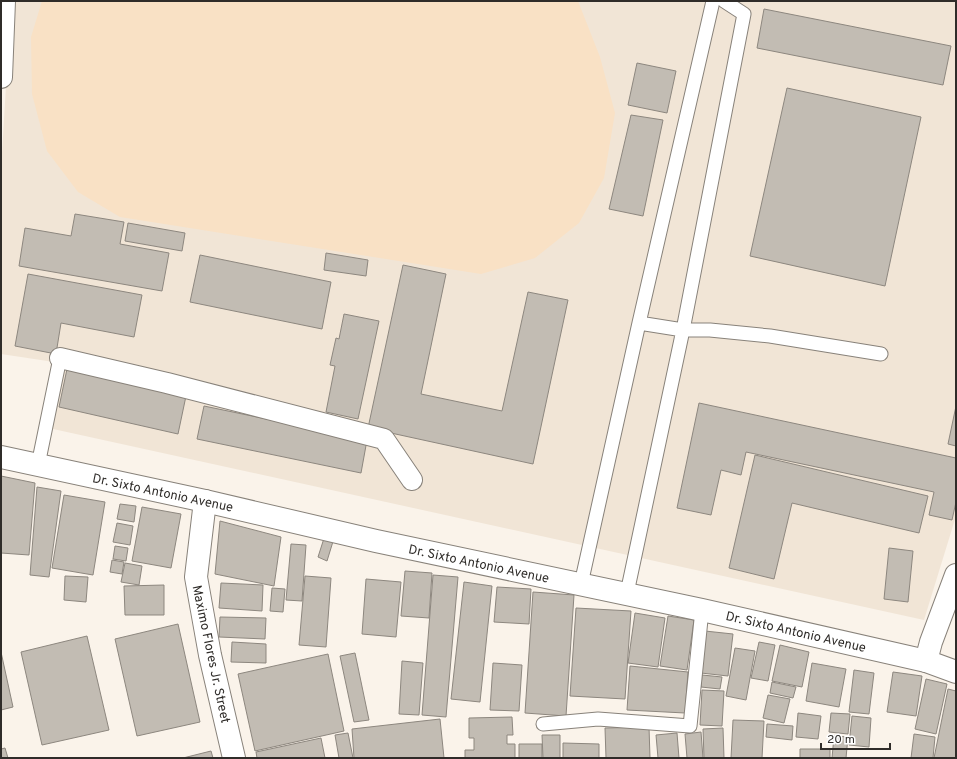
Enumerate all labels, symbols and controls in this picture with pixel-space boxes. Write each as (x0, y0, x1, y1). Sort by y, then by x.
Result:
street label: Dr. Sixto Antonio Avenue (91, 471, 234, 517)
street label: Dr. Sixto Antonio Avenue (407, 542, 550, 588)
street label: Maximo Flores Jr. Street (188, 584, 233, 725)
street label: Dr. Sixto Antonio Avenue (724, 609, 867, 657)
scale bar (821, 725, 890, 751)
text: 20 m (827, 732, 855, 748)

